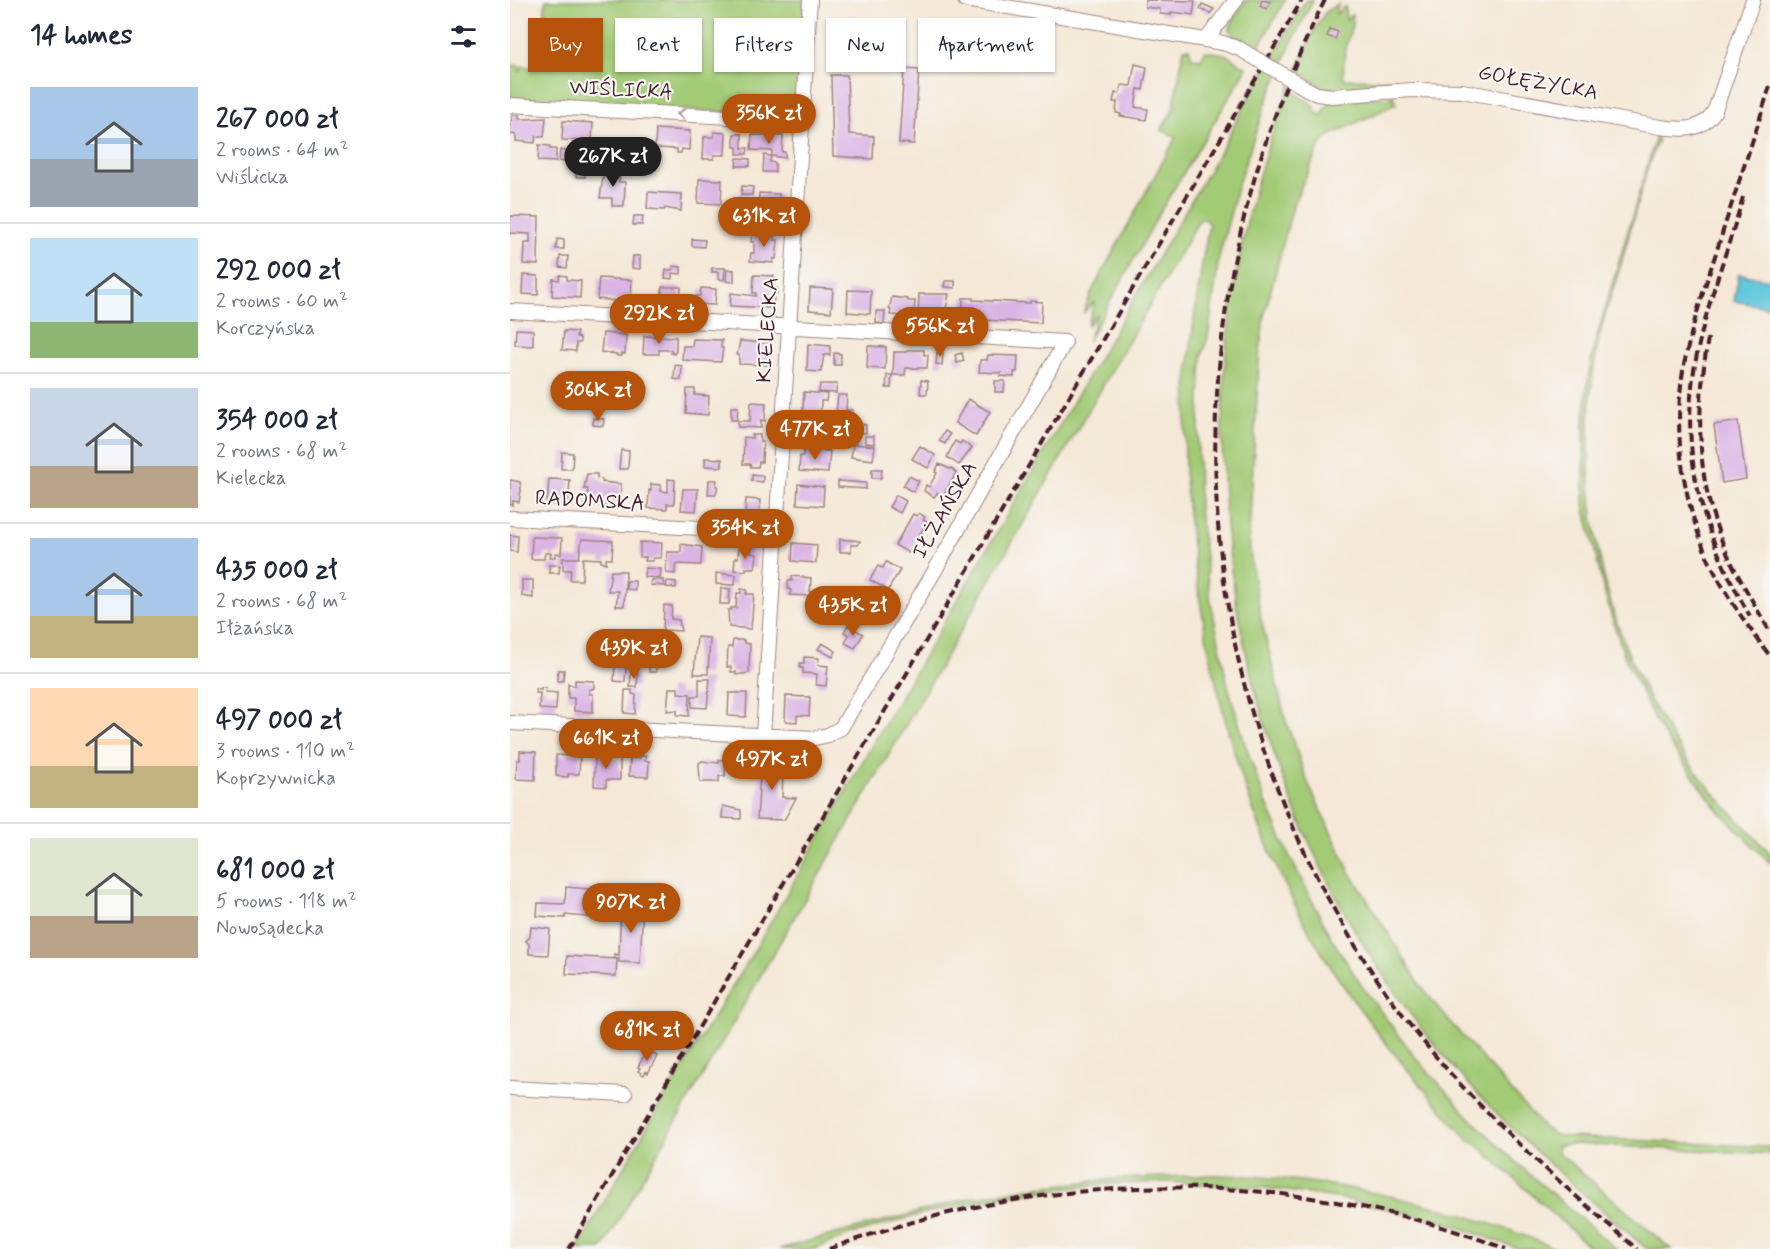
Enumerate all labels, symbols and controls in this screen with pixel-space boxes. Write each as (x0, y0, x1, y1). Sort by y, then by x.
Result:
chip: Buy (528, 18, 603, 72)
chip: Rent (615, 18, 702, 72)
chip: Filters (714, 18, 814, 72)
chip: New (826, 18, 906, 72)
chip: Apartment (918, 18, 1055, 72)
text: 14 homes (30, 19, 132, 53)
icon: filters (447, 20, 480, 53)
street label: GOŁĘŻYCKA (1476, 59, 1600, 107)
street label: WIŚLICKA (569, 73, 673, 107)
pin: 356K zł (714, 94, 824, 145)
text: 356K zł (736, 100, 802, 127)
text: 267 000 zł (216, 103, 338, 137)
one-way arrow (676, 108, 685, 121)
icon: home (78, 111, 150, 183)
text: 2 rooms · 64 m² (216, 137, 349, 164)
pin: 267K zł (558, 137, 668, 188)
text: 267K zł (578, 143, 648, 170)
text: Wiślicka (216, 164, 289, 191)
pin: 631K zł (709, 197, 819, 248)
text: 631K zł (732, 203, 796, 230)
text: 292 000 zł (216, 254, 341, 288)
icon: home (78, 262, 150, 334)
street label: KIELECKA (750, 276, 786, 384)
text: 2 rooms · 60 m² (216, 288, 348, 315)
pin: 292K zł (604, 294, 714, 345)
text: 292K zł (624, 300, 694, 327)
pin: 556K zł (885, 307, 995, 358)
text: 556K zł (905, 313, 975, 340)
text: Korczyńska (216, 315, 315, 342)
pin: 306K zł (543, 371, 653, 422)
text: 306K zł (565, 377, 632, 404)
text: 354 000 zł (216, 404, 338, 438)
pin: 477K zł (760, 410, 870, 461)
icon: home (78, 412, 150, 484)
text: 477K zł (780, 416, 850, 443)
text: 2 rooms · 68 m² (216, 438, 347, 465)
street label: IŁŻAŃSKA (906, 456, 984, 564)
text: Kielecka (216, 465, 286, 492)
street label: RADOMSKA (534, 484, 646, 518)
pin: 354K zł (690, 509, 800, 560)
text: 354K zł (711, 515, 779, 542)
text: 435 000 zł (216, 554, 337, 588)
icon: home (78, 562, 150, 634)
pin: 435K zł (798, 586, 908, 637)
text: 2 rooms · 68 m² (216, 588, 347, 615)
text: 435K zł (819, 592, 887, 619)
text: Iłżańska (216, 615, 294, 642)
pin: 439K zł (579, 629, 689, 680)
text: 439K zł (600, 635, 668, 662)
text: 497 000 zł (216, 704, 342, 738)
icon: home (78, 712, 150, 784)
pin: 661K zł (551, 719, 661, 770)
text: 661K zł (573, 725, 639, 752)
text: 3 rooms · 110 m² (216, 738, 355, 765)
pin: 497K zł (717, 740, 827, 791)
text: 497K zł (736, 746, 808, 773)
text: Koprzywnicka (216, 765, 336, 792)
text: 681 000 zł (216, 854, 334, 888)
icon: home (78, 862, 150, 934)
pin: 907K zł (576, 883, 686, 934)
text: 5 rooms · 118 m² (216, 888, 357, 915)
text: 907K zł (596, 889, 666, 916)
text: Nowosądecka (216, 915, 324, 942)
pin: 681K zł (592, 1011, 702, 1062)
text: 681K zł (614, 1017, 680, 1044)

